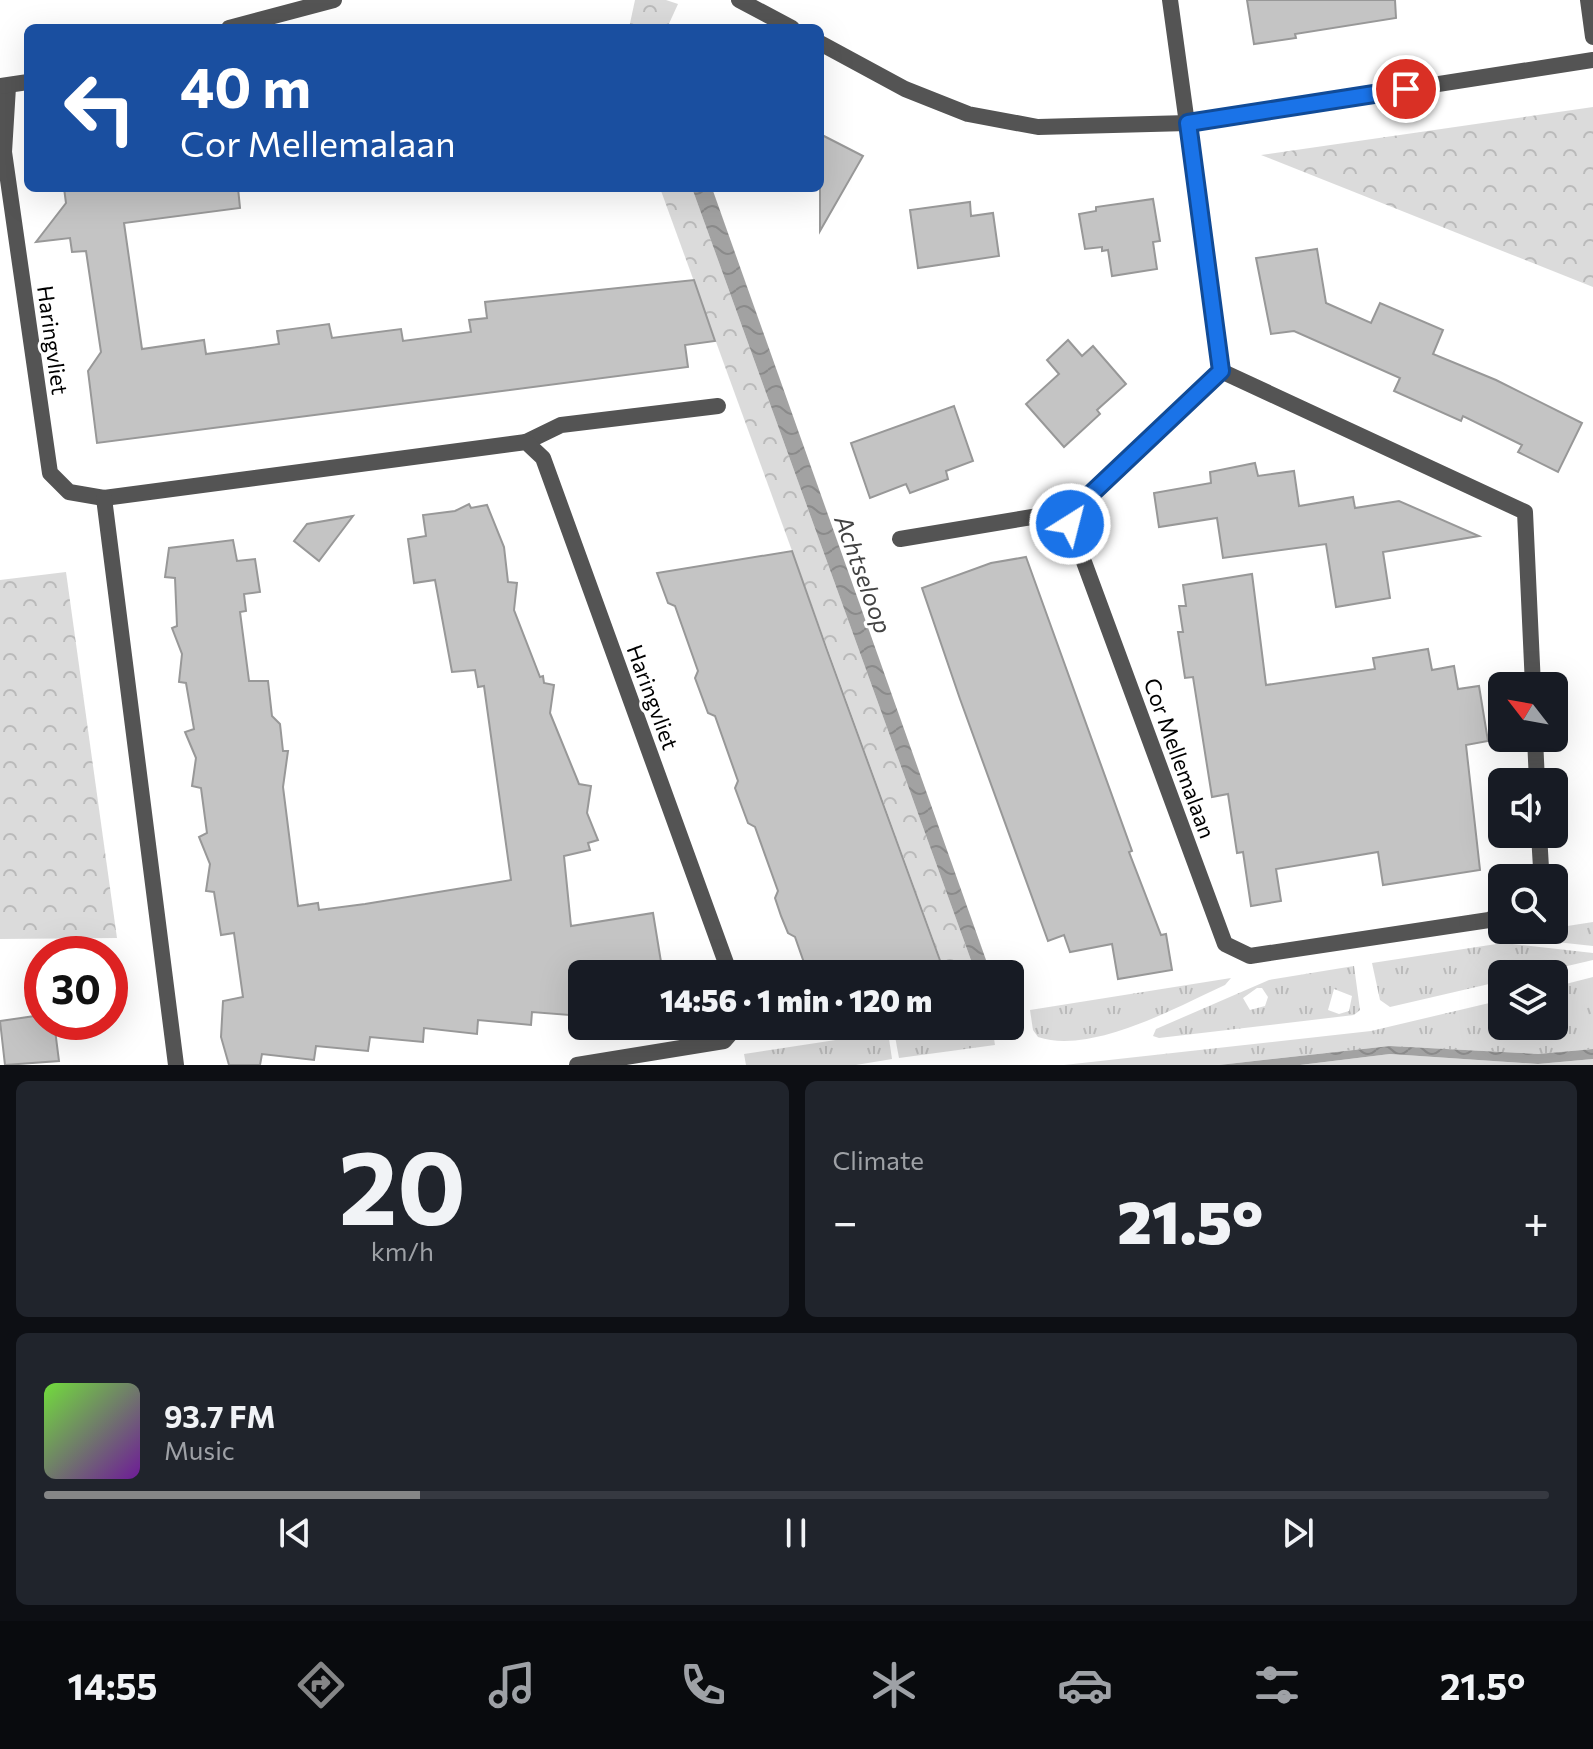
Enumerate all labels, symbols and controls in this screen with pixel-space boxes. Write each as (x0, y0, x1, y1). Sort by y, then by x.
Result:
text: 40 m (180, 51, 311, 120)
pin (1372, 55, 1440, 123)
icon: left (48, 56, 152, 160)
icon: arrive (1384, 67, 1428, 111)
text: Cor Mellemalaan (180, 120, 456, 164)
street label: Haringvliet (32, 284, 74, 396)
position arrow (1028, 482, 1112, 566)
water label: Achtseloop (829, 510, 899, 637)
street label: Haringvliet (622, 641, 684, 753)
north arrow (1488, 672, 1568, 752)
map controls (1488, 672, 1568, 1040)
street label: Cor Mellemalaan (1138, 674, 1222, 842)
button: sound (1488, 768, 1568, 848)
button: search (1488, 864, 1568, 944)
speed limit sign: 30 (24, 936, 128, 1040)
button: layers (1488, 960, 1568, 1040)
text: 14:56 · 1 min · 120 m (660, 981, 932, 1018)
text: 20 (338, 1119, 466, 1246)
text: Climate (833, 1144, 924, 1175)
text: 21.5° (1117, 1183, 1263, 1256)
text: − (833, 1193, 858, 1247)
text: + (1523, 1193, 1549, 1247)
text: km/h (371, 1235, 434, 1266)
text: 93.7 FM (164, 1397, 275, 1434)
text: Music (164, 1434, 235, 1465)
icon: previous (273, 1511, 317, 1555)
icon: pause (774, 1511, 818, 1555)
icon: next (1276, 1511, 1320, 1555)
icon: directions (293, 1657, 349, 1713)
icon: music (484, 1657, 540, 1713)
icon: phone (675, 1657, 731, 1713)
icon: climate (866, 1657, 922, 1713)
icon: car (1057, 1657, 1113, 1713)
icon: filters (1249, 1657, 1305, 1713)
text: 14:55 (68, 1663, 157, 1707)
text: 21.5° (1440, 1663, 1525, 1707)

